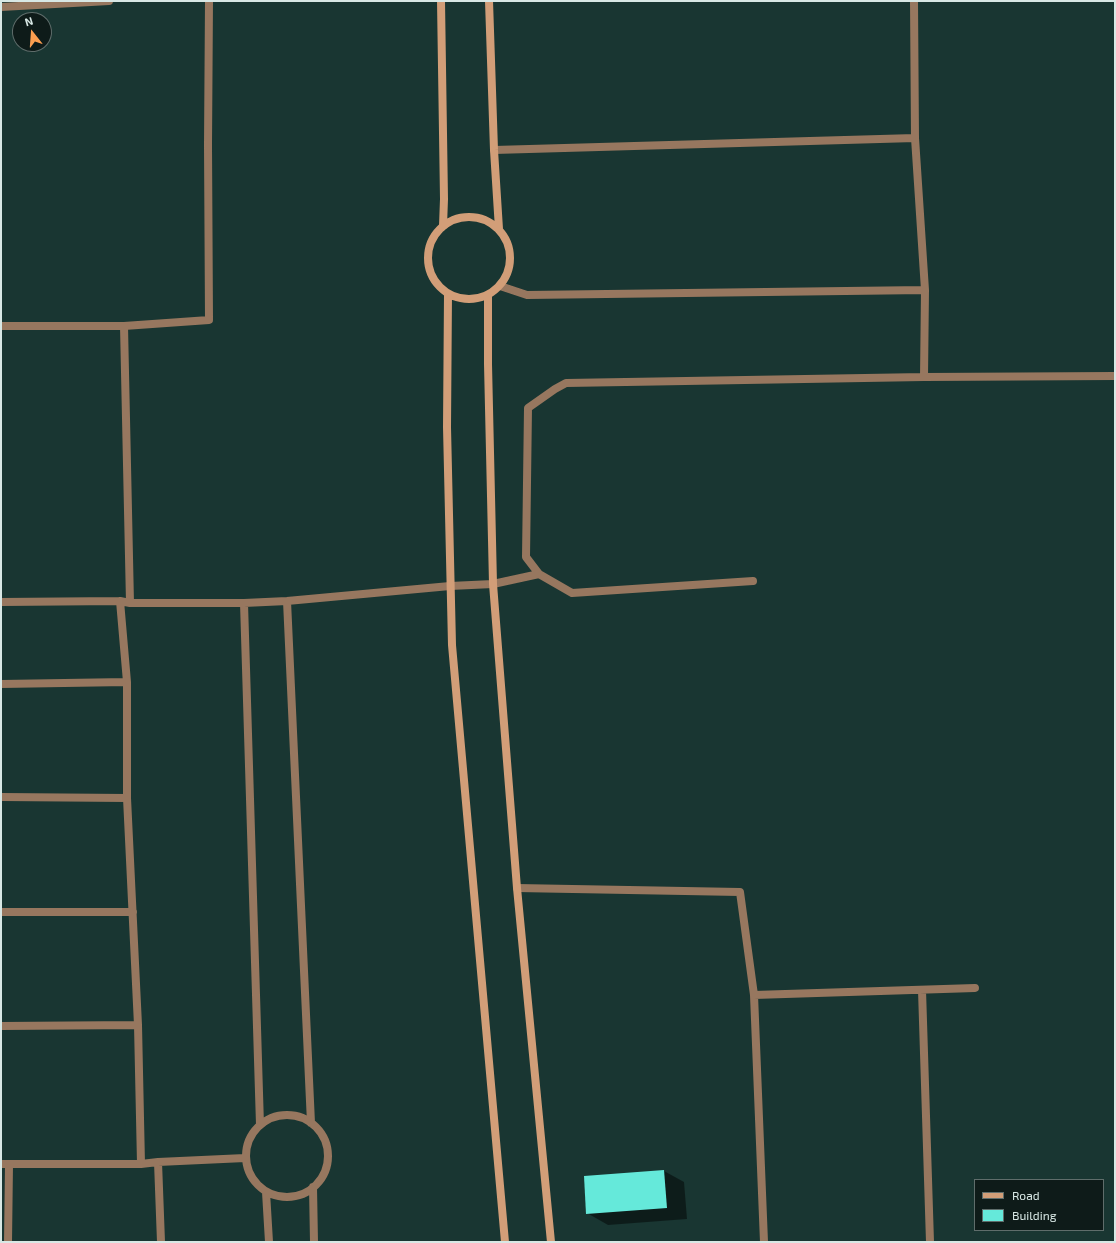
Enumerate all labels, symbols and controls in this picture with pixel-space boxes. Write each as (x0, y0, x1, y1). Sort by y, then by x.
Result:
north arrow (12, 12, 52, 52)
text: N (23, 14, 34, 28)
legend (974, 1179, 1104, 1231)
text: Road (1012, 1188, 1040, 1202)
text: Building (1012, 1208, 1056, 1222)

